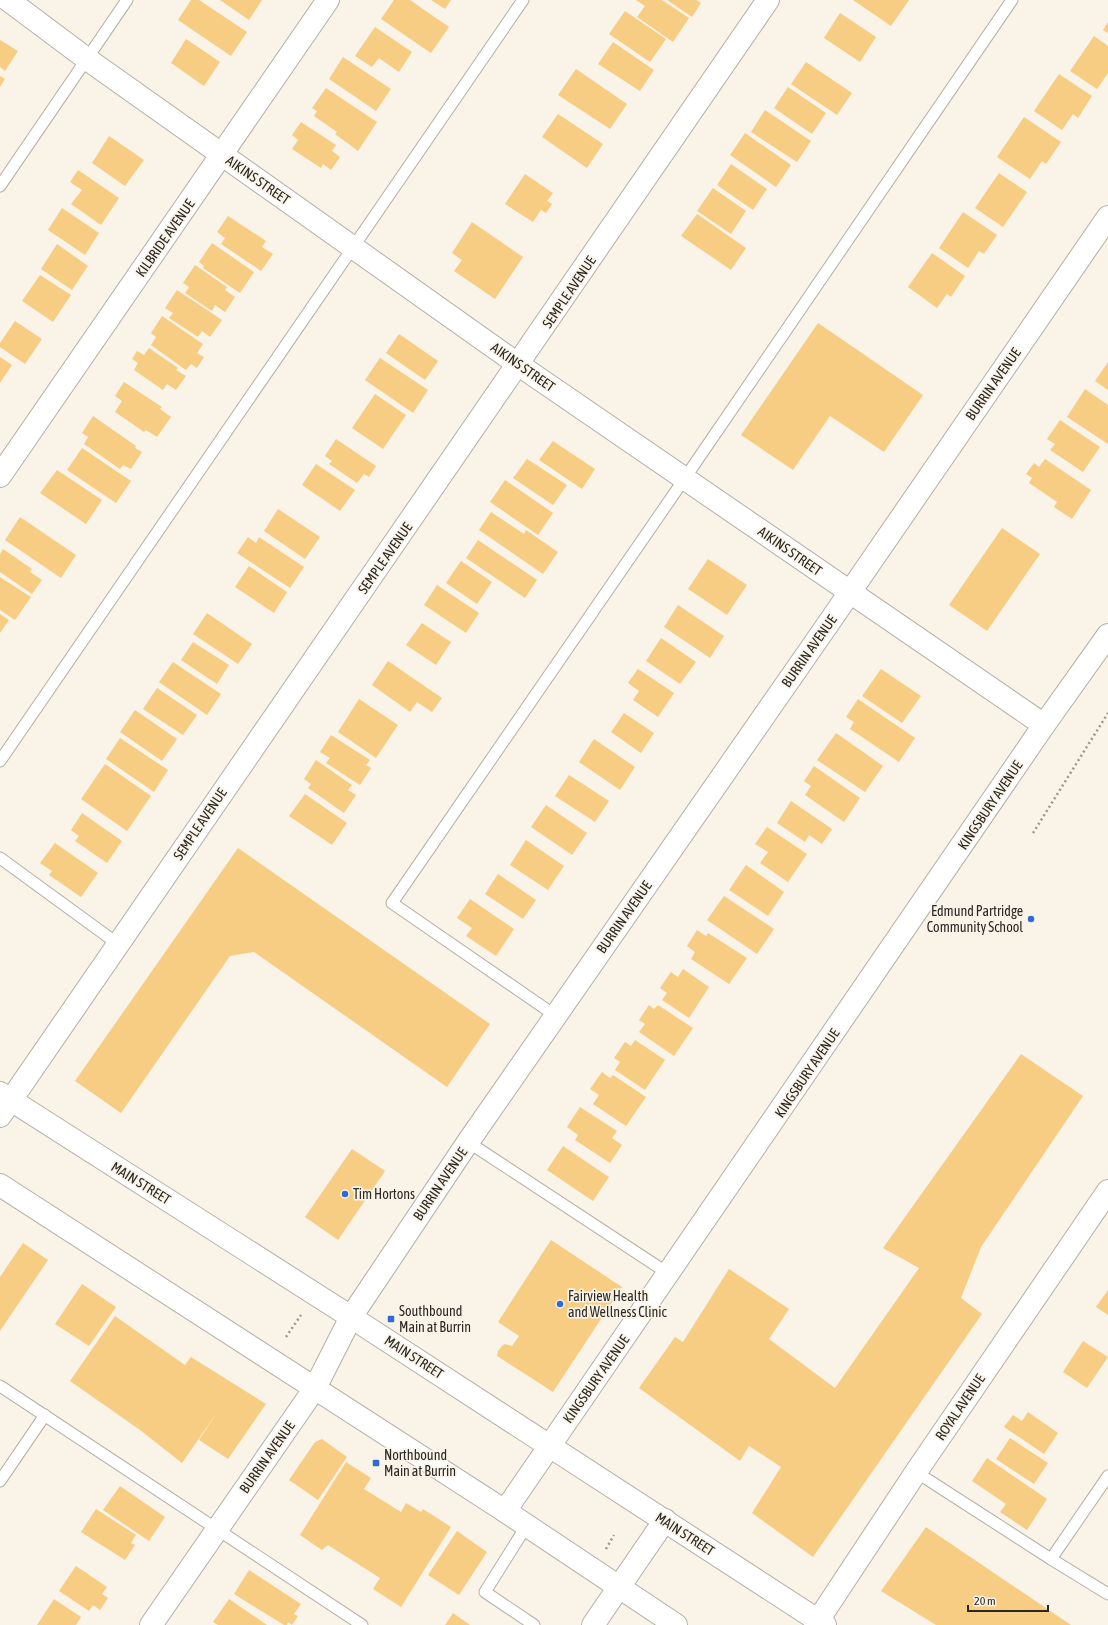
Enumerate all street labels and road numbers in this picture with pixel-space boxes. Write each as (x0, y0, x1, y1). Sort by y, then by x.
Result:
street label: AIKINS STREET (223, 152, 293, 208)
street label: KILBRIDE AVENUE (132, 196, 198, 280)
street label: SEMPLE AVENUE (539, 253, 599, 331)
street label: AIKINS STREET (488, 339, 558, 395)
street label: BURRIN AVENUE (962, 345, 1024, 423)
street label: SEMPLE AVENUE (355, 519, 415, 597)
street label: AIKINS STREET (755, 523, 825, 579)
street label: BURRIN AVENUE (778, 612, 840, 690)
street label: KINGSBURY AVENUE (954, 757, 1026, 852)
street label: SEMPLE AVENUE (170, 785, 230, 863)
street label: BURRIN AVENUE (593, 878, 655, 956)
street label: KINGSBURY AVENUE (771, 1025, 843, 1120)
street label: BURRIN AVENUE (410, 1144, 470, 1224)
street label: MAIN STREET (108, 1158, 174, 1208)
street label: MAIN STREET (382, 1332, 446, 1382)
street label: KINGSBURY AVENUE (560, 1332, 632, 1426)
street label: ROYAL AVENUE (932, 1371, 988, 1443)
street label: BURRIN AVENUE (236, 1418, 298, 1496)
street label: MAIN STREET (653, 1509, 717, 1559)

